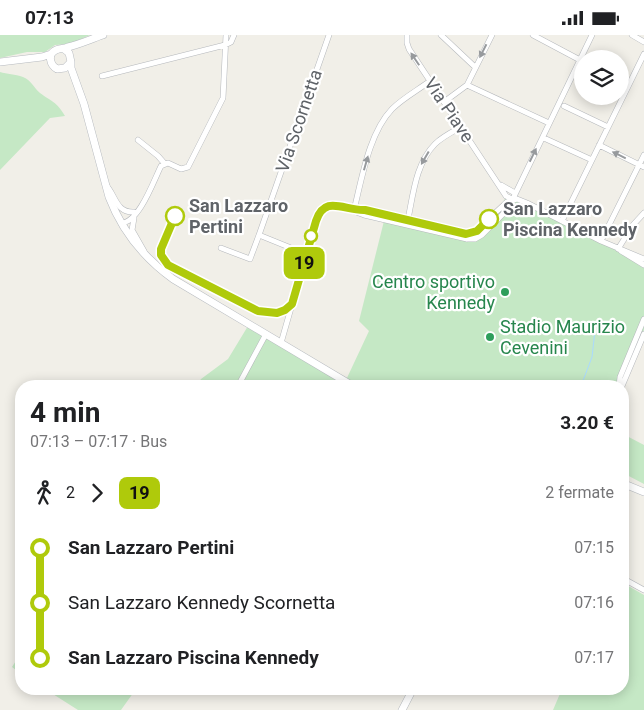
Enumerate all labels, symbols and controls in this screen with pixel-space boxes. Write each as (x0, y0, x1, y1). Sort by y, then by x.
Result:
text: 07:13 (25, 6, 74, 29)
one-way arrow (479, 44, 487, 58)
map controls (574, 50, 629, 105)
button: layers (574, 50, 629, 105)
one-way arrow (410, 52, 420, 66)
street label: Via Scornetta (271, 67, 326, 175)
street label: Via Piave (420, 73, 479, 146)
one-way arrow (529, 148, 537, 162)
one-way arrow (421, 151, 429, 166)
one-way arrow (612, 151, 626, 159)
one-way arrow (363, 156, 371, 171)
place label: San Lazzaro Pertini (189, 195, 288, 237)
place label: San Lazzaro Piscina Kennedy (503, 198, 638, 240)
marker: San Lazzaro Pertini (165, 206, 185, 226)
marker: San Lazzaro Piscina Kennedy (479, 209, 499, 229)
unlabelled marker (304, 229, 318, 243)
line badge: 19 (282, 247, 326, 279)
text: 19 (294, 252, 314, 273)
place label: Centro sportivo Kennedy (372, 271, 495, 313)
marker: Centro sportivo Kennedy (499, 286, 511, 298)
place label: Stadio Maurizio Cevenini (500, 316, 625, 358)
marker: Stadio Maurizio Cevenini (484, 331, 496, 343)
text: 4 min (30, 396, 100, 429)
text: 3.20 € (560, 411, 614, 434)
text: 07:13 – 07:17 · Bus (30, 432, 167, 451)
icon: walk (30, 479, 58, 507)
icon: forward (83, 479, 111, 507)
text: 19 (129, 482, 150, 503)
text: 2 (66, 483, 75, 502)
text: 2 fermate (545, 483, 614, 502)
text: San Lazzaro Pertini (68, 536, 234, 559)
text: 07:15 (574, 538, 614, 557)
text: San Lazzaro Kennedy Scornetta (68, 591, 335, 614)
text: 07:16 (574, 593, 614, 612)
text: San Lazzaro Piscina Kennedy (68, 646, 319, 669)
text: 07:17 (574, 648, 614, 667)

